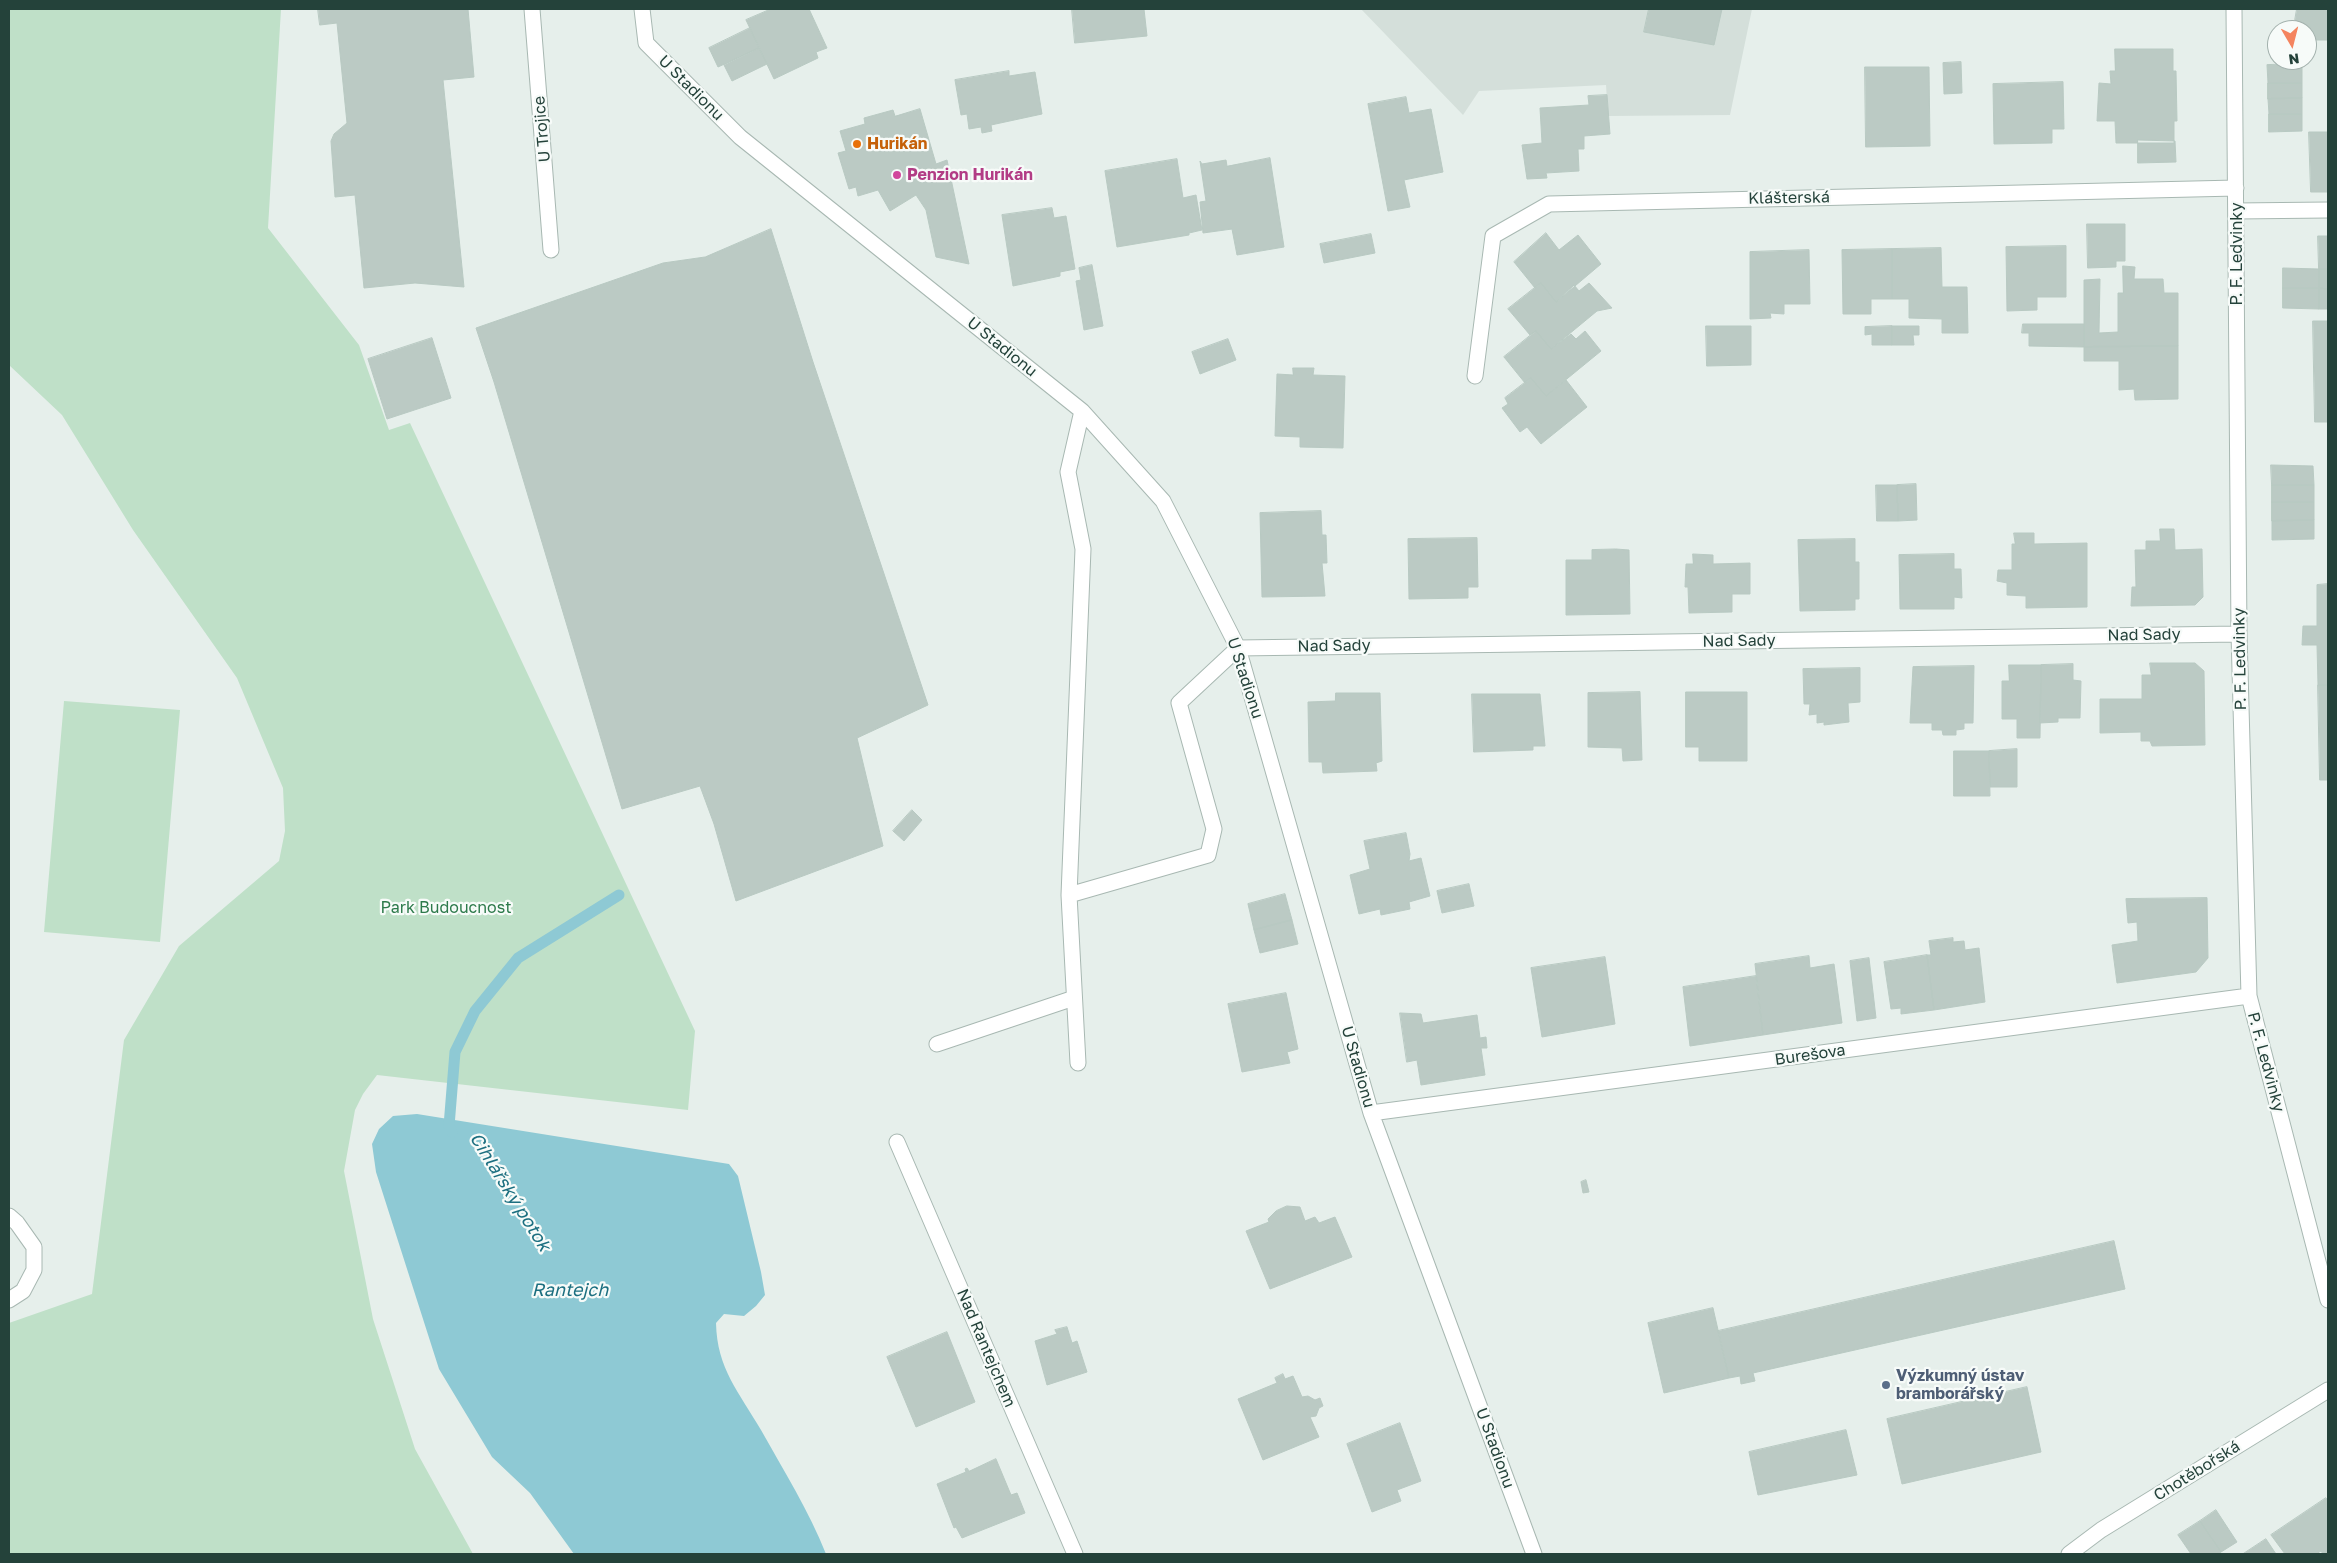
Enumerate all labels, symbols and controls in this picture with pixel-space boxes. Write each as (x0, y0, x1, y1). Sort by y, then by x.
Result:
north arrow (2267, 20, 2317, 70)
text: N (2288, 50, 2300, 69)
street label: U Stadionu (654, 51, 728, 125)
street label: U Trojice (530, 95, 554, 163)
place label: Hurikán (867, 134, 927, 154)
marker: Hurikán (851, 138, 863, 150)
place label: Penzion Hurikán (907, 165, 1033, 185)
marker: Penzion Hurikán (891, 169, 903, 181)
street label: Klášterská (1748, 188, 1830, 208)
street label: P. F. Ledvinky (2227, 203, 2247, 305)
street label: U Stadionu (963, 313, 1041, 381)
street label: P. F. Ledvinky (2230, 607, 2250, 711)
street label: Nad Sady (2107, 625, 2181, 645)
street label: Nad Sady (1702, 631, 1776, 651)
street label: U Stadionu (1223, 635, 1267, 721)
street label: Nad Sady (1297, 636, 1371, 656)
park label: Park Budoucnost (380, 898, 512, 918)
street label: P. F. Ledvinky (2243, 1010, 2289, 1114)
street label: U Stadionu (1337, 1024, 1379, 1110)
street label: Burešova (1773, 1041, 1847, 1069)
water label: Cihlářský potok (465, 1129, 555, 1255)
water label: Rantejch (532, 1279, 608, 1301)
street label: Nad Rantejchem (952, 1286, 1020, 1410)
place label: Výzkumný ústav bramborářský (1896, 1366, 2024, 1404)
marker: Výzkumný ústav bramborářský (1880, 1379, 1892, 1391)
street label: U Stadionu (1472, 1405, 1518, 1491)
street label: Chotěbořská (2150, 1437, 2244, 1505)

